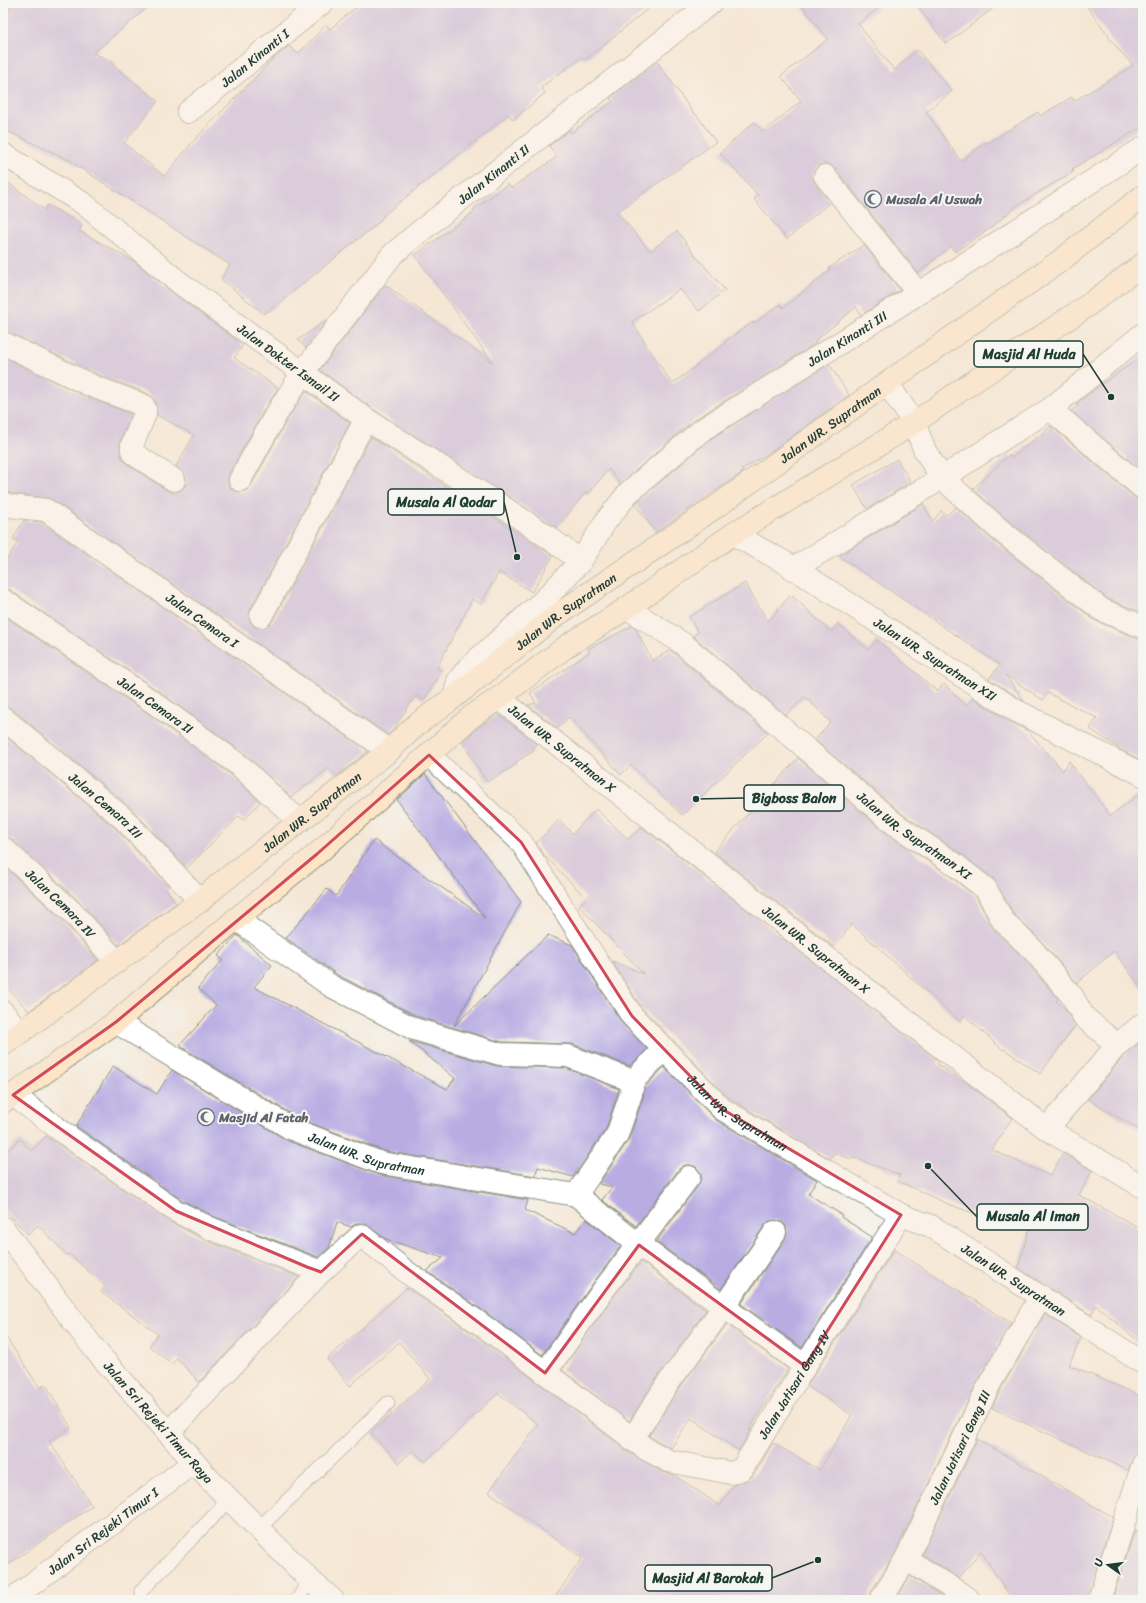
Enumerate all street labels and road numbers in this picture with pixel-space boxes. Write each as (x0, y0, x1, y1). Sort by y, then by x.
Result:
street label: Jalan Kinanti I (215, 22, 295, 94)
street label: Jalan Kinanti II (451, 138, 535, 211)
street label: Jalan Kinanti III (802, 305, 892, 373)
street label: Jalan Dokter Ismail II (231, 317, 344, 408)
street label: Jalan WR. Supratman (774, 380, 886, 470)
street label: Jalan WR. Supratman (509, 567, 622, 657)
street label: Jalan Cemara I (160, 586, 244, 655)
street label: Jalan WR. Supratman XII (868, 611, 1001, 708)
street label: Jalan Cemara II (112, 669, 198, 740)
street label: Jalan WR. Supratman X (502, 698, 622, 799)
street label: Jalan Cemara III (63, 766, 148, 845)
street label: Jalan WR. Supratman (256, 766, 367, 859)
street label: Jalan WR. Supratman XI (851, 785, 977, 886)
street label: Jalan Cemara IV (19, 862, 102, 944)
street label: Jalan WR. Supratman X (756, 899, 876, 1000)
street label: Jalan WR. Supratman (681, 1068, 792, 1158)
street label: Jalan WR. Supratman (304, 1125, 427, 1182)
street label: Jalan WR. Supratman (956, 1237, 1071, 1322)
street label: Jalan Jatisari Gang IV (751, 1325, 838, 1445)
street label: Jalan Sri Rejeki Timur Raya (97, 1355, 219, 1489)
street label: Jalan Jatisari Gang III (922, 1386, 997, 1509)
street label: Jalan Sri Rejeki Timur I (42, 1481, 164, 1581)

